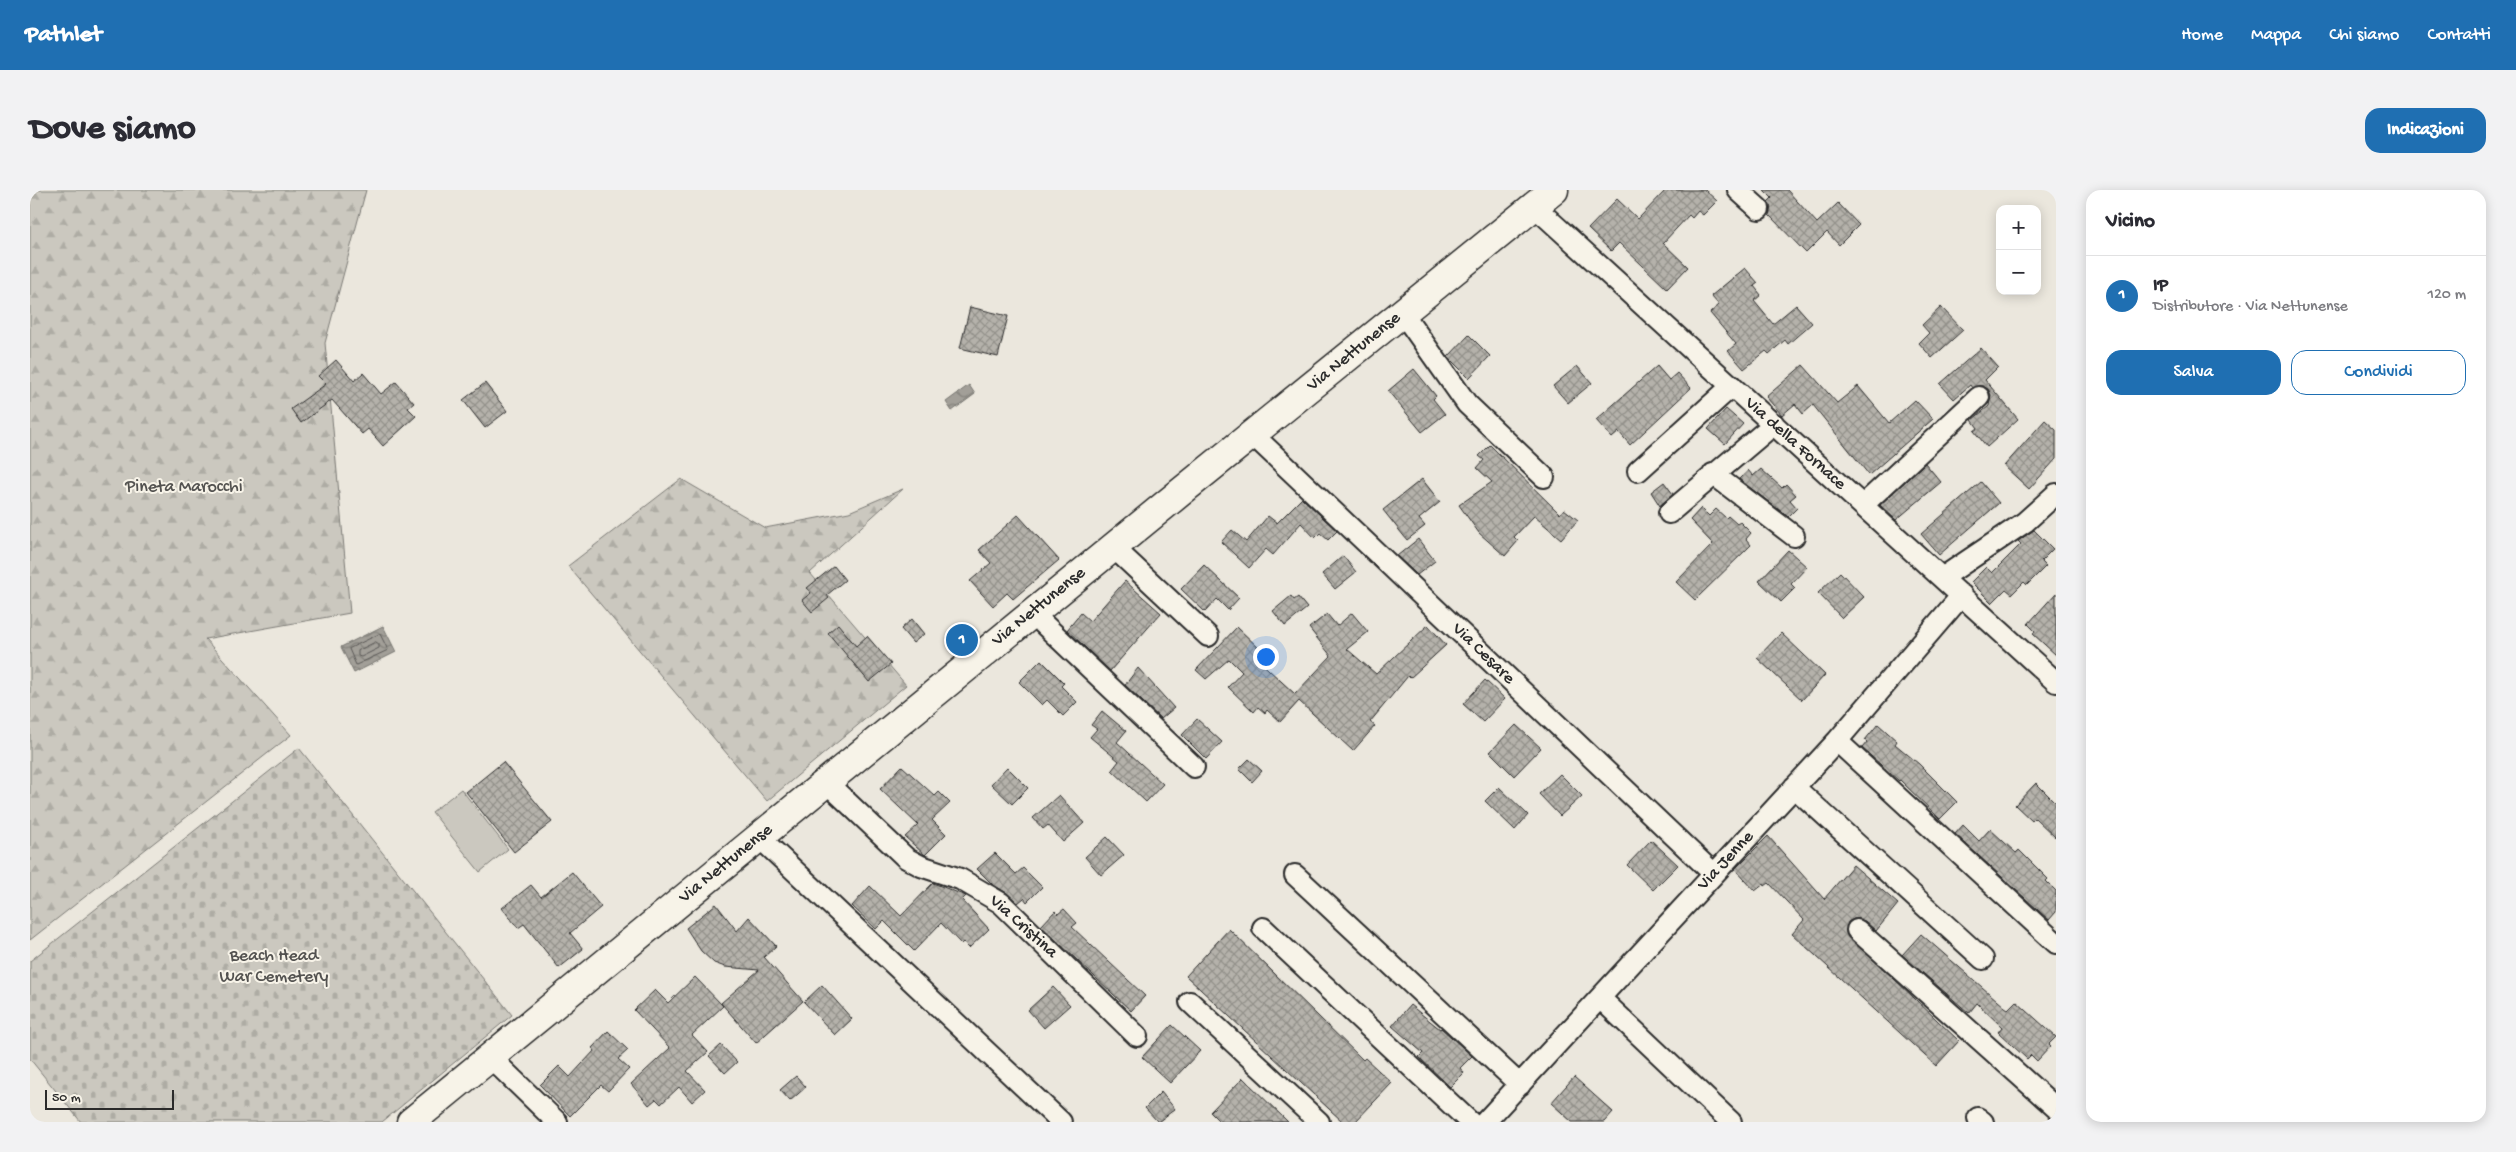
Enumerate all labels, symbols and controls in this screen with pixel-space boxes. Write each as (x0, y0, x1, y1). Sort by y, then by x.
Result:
text: Pathlet (25, 21, 102, 50)
text: Home (2181, 25, 2223, 46)
text: Mappa (2251, 25, 2301, 46)
text: Chi siamo (2329, 25, 2399, 46)
text: Contatti (2427, 25, 2491, 46)
button: Indicazioni (2365, 108, 2486, 153)
text: Dove siamo (30, 110, 196, 151)
map controls (1996, 205, 2041, 295)
button: + (1996, 205, 2041, 250)
text: Vicino (2106, 210, 2155, 235)
button: − (1996, 250, 2041, 295)
text: IP (2153, 275, 2168, 298)
text: 1 (2119, 286, 2125, 305)
text: 120 m (2427, 286, 2466, 305)
text: Distributore · Via Nettunense (2153, 298, 2348, 317)
street label: Via Nettunense (1302, 307, 1406, 397)
button: Salva (2106, 350, 2281, 395)
button: Condividi (2291, 350, 2466, 395)
street label: Via della Fornace (1739, 392, 1851, 495)
park label: Pineta Marocchi (124, 477, 243, 498)
street label: Via Nettunense (987, 562, 1091, 652)
street label: Via Cesare (1446, 618, 1519, 690)
pin: 1 (946, 621, 978, 659)
your location (1253, 644, 1279, 670)
street label: Via Nettunense (674, 819, 778, 909)
street label: Via Jenne (1693, 826, 1759, 896)
street label: Via Cristina (984, 890, 1062, 964)
park label: Beach Head War Cemetery (220, 946, 329, 988)
scale bar (45, 1087, 174, 1110)
text: 50 m (52, 1090, 81, 1107)

